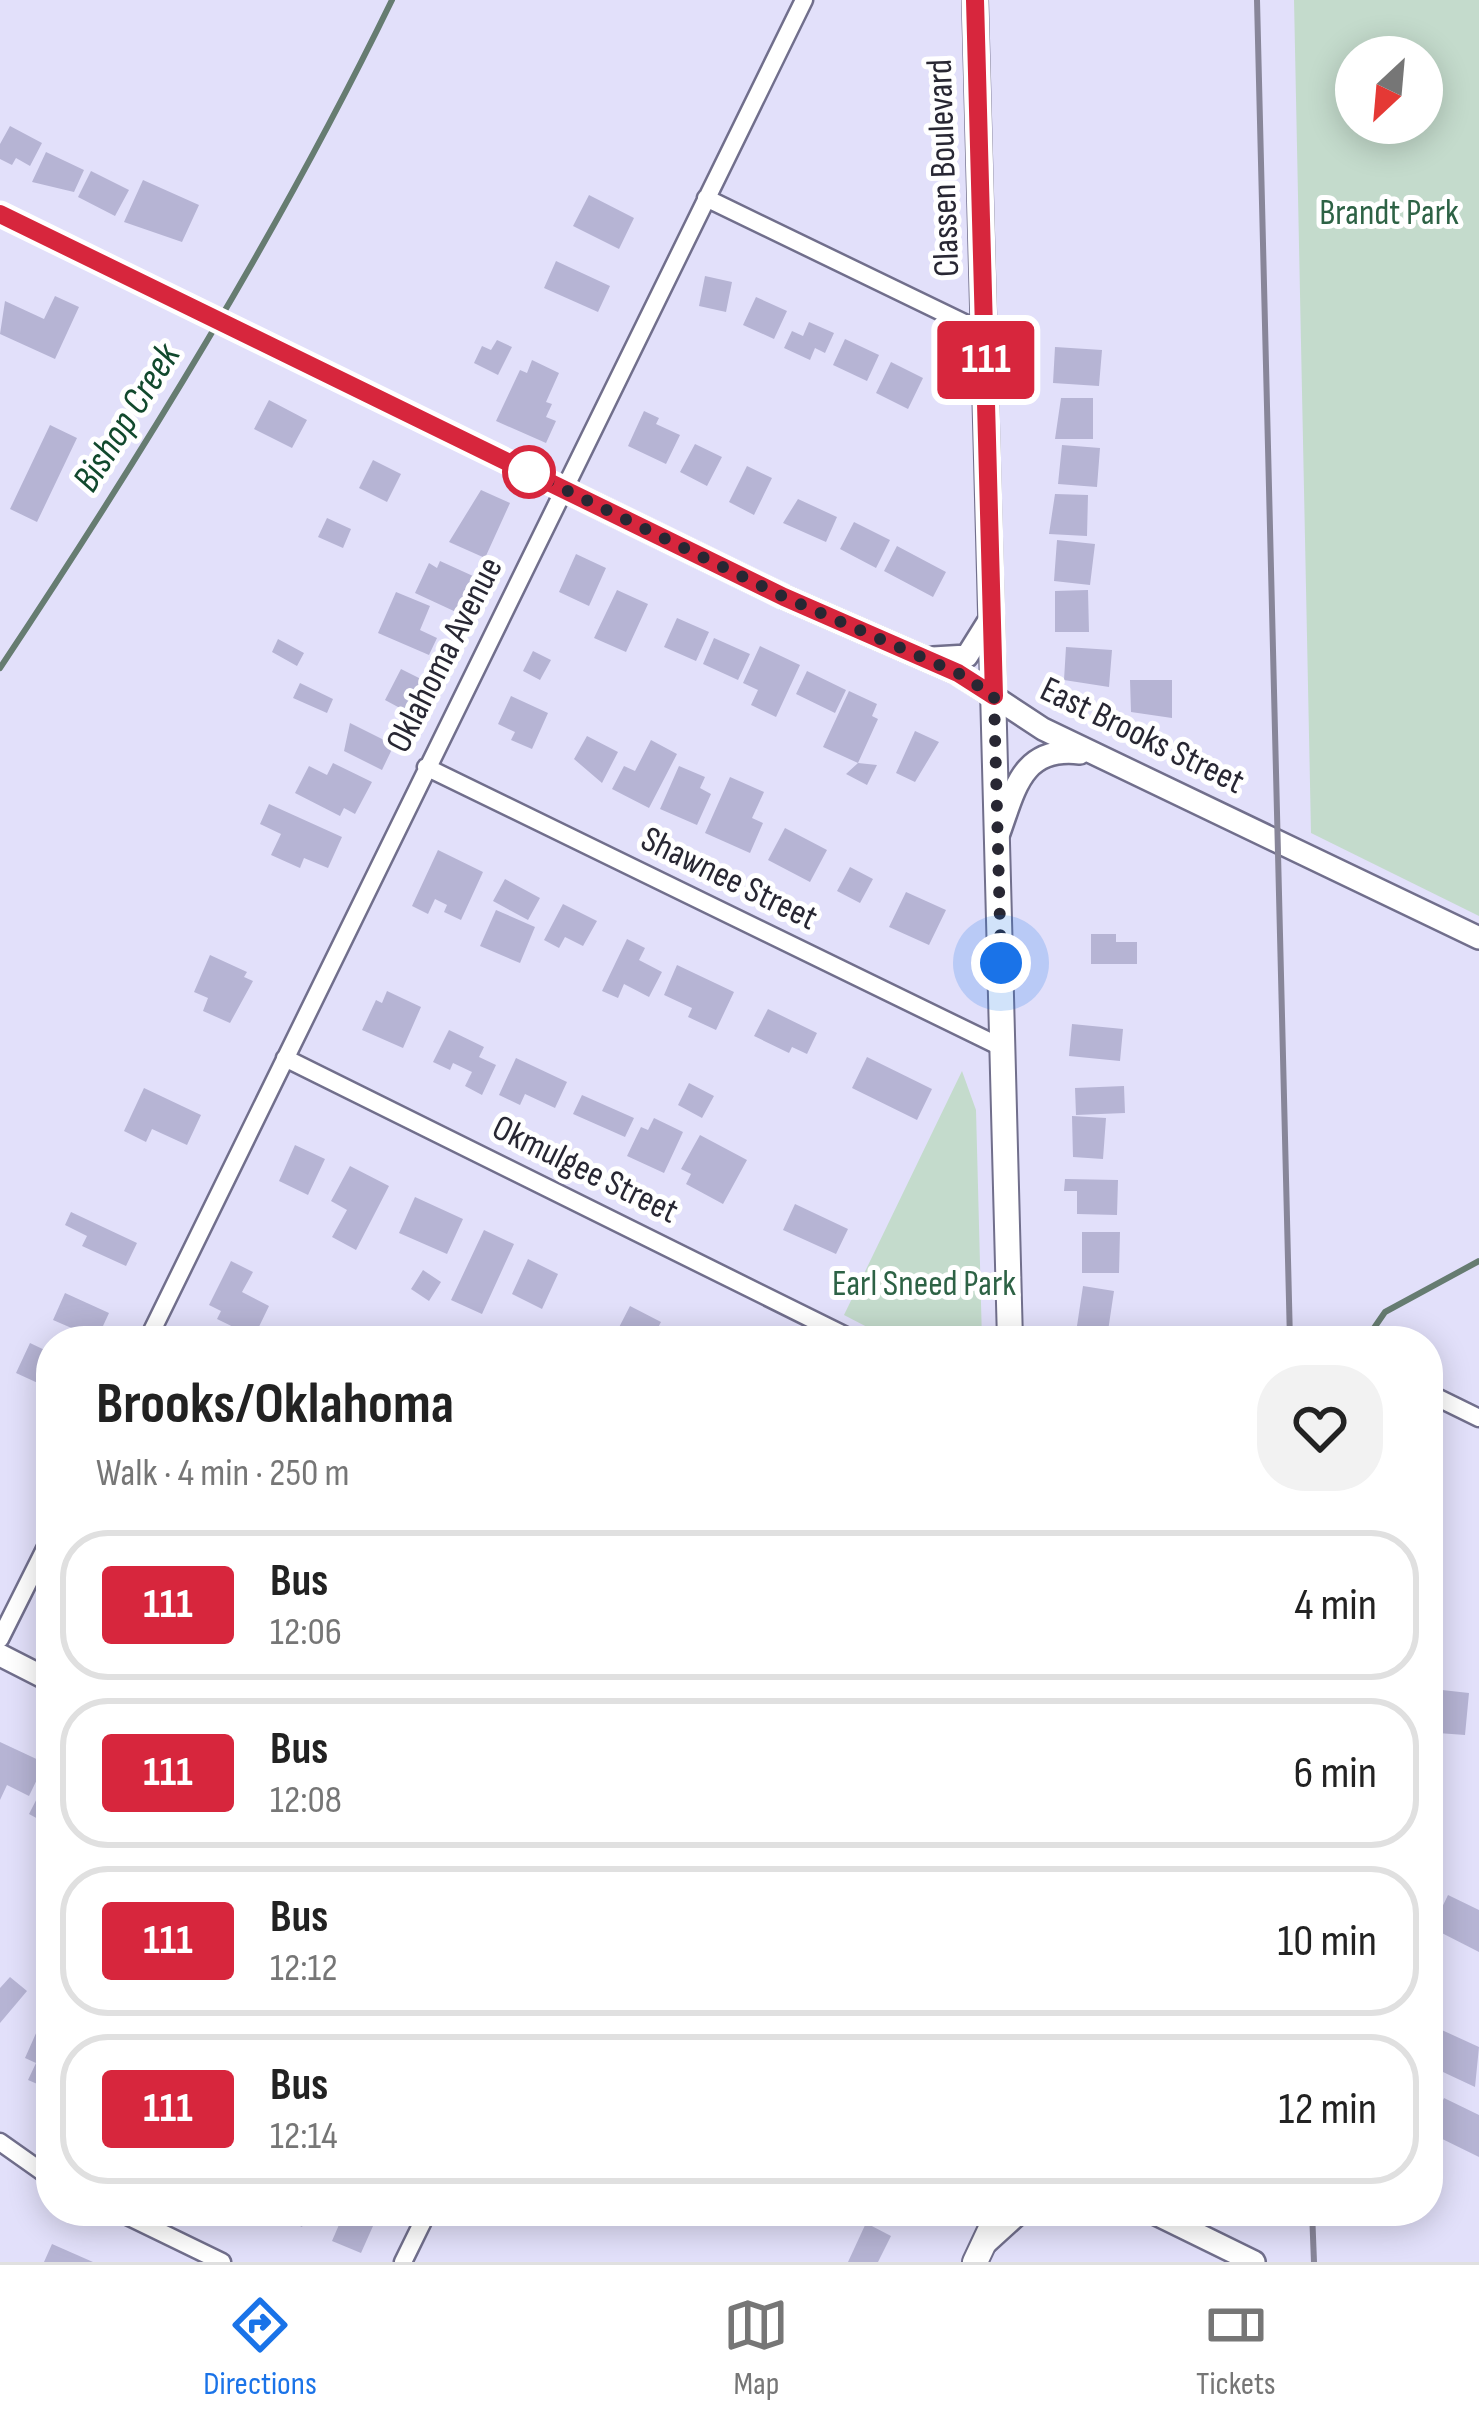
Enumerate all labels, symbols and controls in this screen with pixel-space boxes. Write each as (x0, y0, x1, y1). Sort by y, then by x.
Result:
north arrow (1335, 36, 1443, 144)
map controls (1335, 36, 1443, 144)
street label: Classen Boulevard (919, 58, 969, 278)
park label: Brandt Park (1319, 192, 1459, 235)
line badge: 111 (917, 321, 1055, 399)
water label: Bishop Creek (63, 334, 192, 501)
text: 111 (961, 334, 1011, 385)
unlabelled marker (504, 447, 554, 497)
street label: Oklahoma Avenue (377, 550, 513, 760)
street label: East Brooks Street (1033, 668, 1251, 804)
street label: Shawnee Street (634, 818, 824, 940)
your location (971, 933, 1031, 993)
street label: Okmulgee Street (485, 1107, 685, 1233)
park label: Earl Sneed Park (832, 1263, 1016, 1306)
button: heart (1257, 1365, 1383, 1491)
text: Brooks/Oklahoma (96, 1371, 454, 1439)
text: Walk · 4 min · 250 m (96, 1450, 350, 1497)
text: Bus (270, 1554, 328, 1609)
text: 4 min (1295, 1578, 1377, 1633)
text: 111 (143, 1579, 193, 1630)
text: 12:06 (270, 1609, 342, 1656)
text: Bus (270, 1722, 328, 1777)
text: 6 min (1294, 1746, 1377, 1801)
text: 111 (143, 1747, 193, 1798)
text: 12:08 (270, 1777, 342, 1824)
text: Bus (270, 1890, 328, 1945)
text: 10 min (1278, 1914, 1377, 1969)
text: 111 (143, 1915, 193, 1966)
text: 12:12 (270, 1945, 338, 1992)
text: Bus (270, 2058, 328, 2113)
text: 12 min (1279, 2082, 1377, 2137)
text: 111 (143, 2083, 193, 2134)
text: 12:14 (270, 2113, 337, 2160)
tab: Directions (203, 2292, 317, 2404)
tab: Map (723, 2292, 789, 2404)
tab: Tickets (1196, 2292, 1276, 2404)

